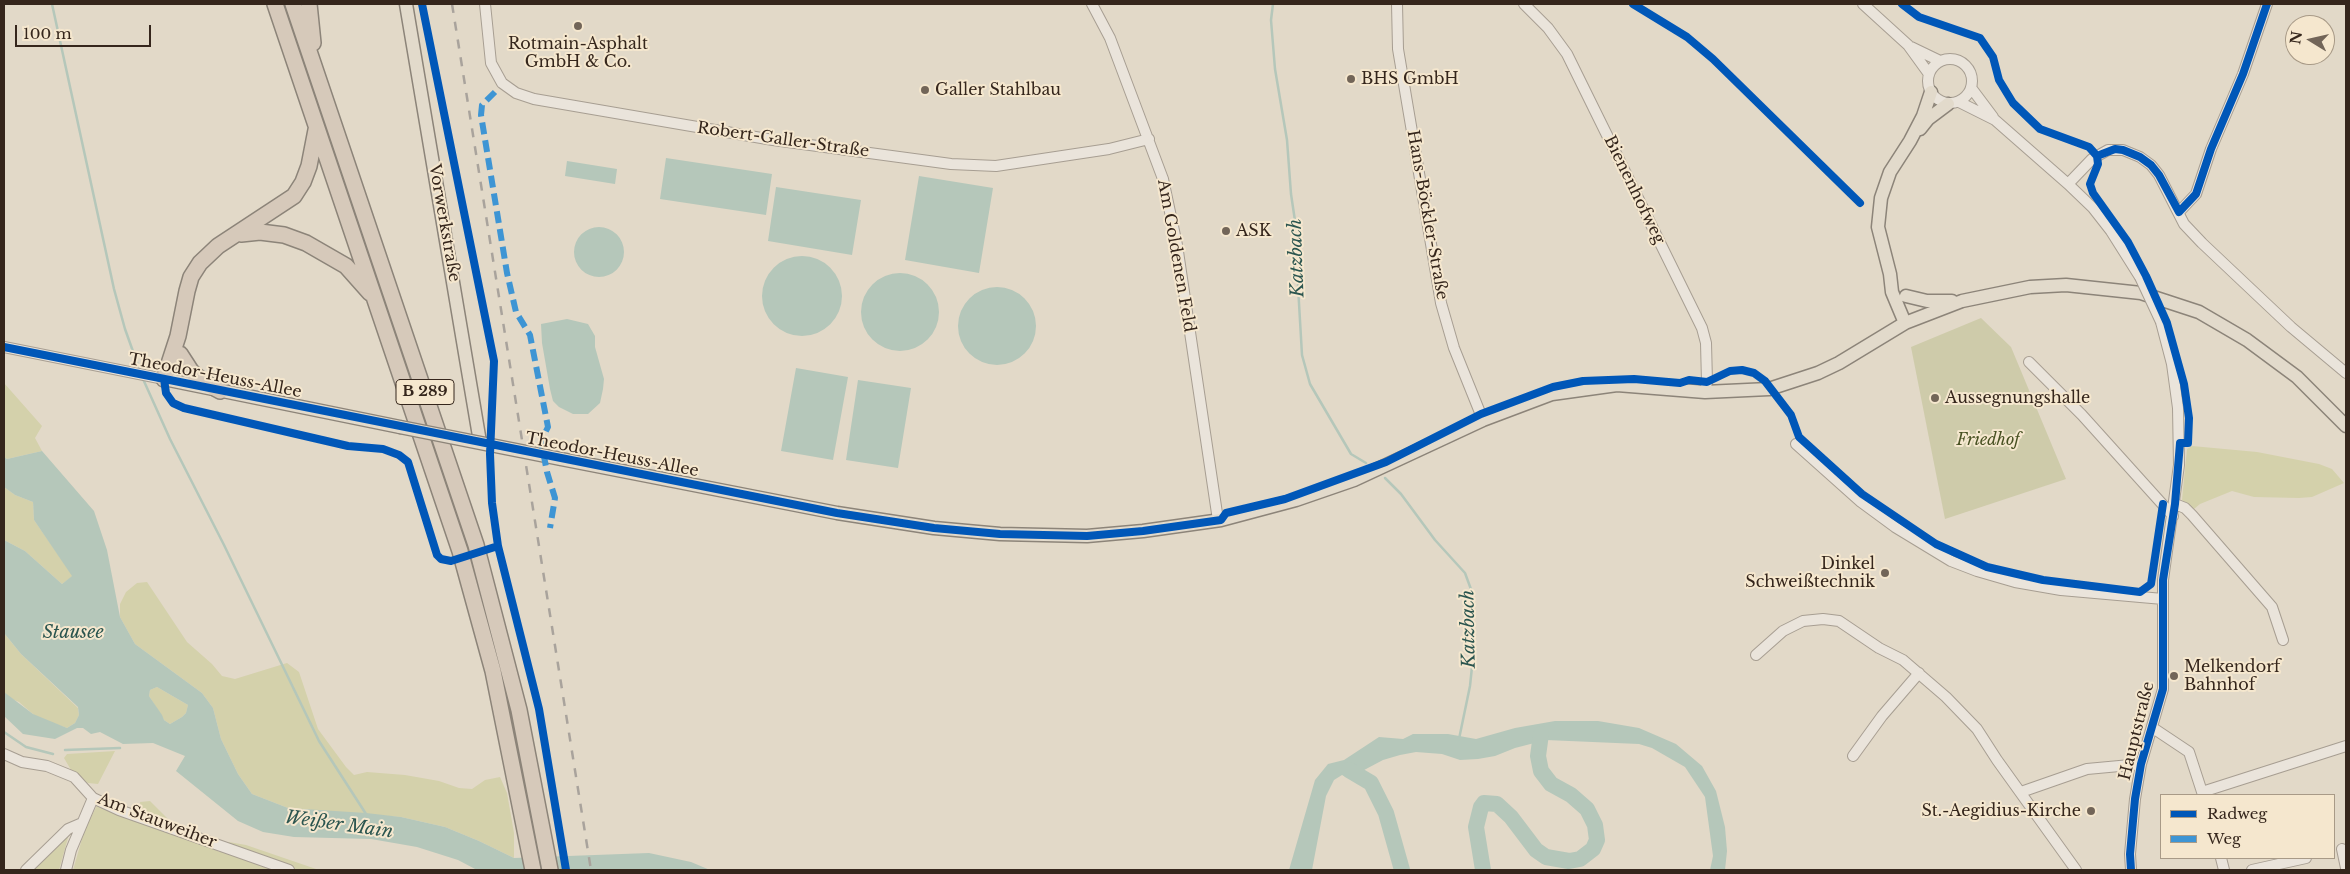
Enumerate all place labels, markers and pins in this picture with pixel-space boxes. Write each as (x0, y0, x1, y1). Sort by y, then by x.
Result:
marker: Rotmain-Asphalt GmbH & Co. (572, 20, 584, 32)
place label: Rotmain-Asphalt GmbH & Co. (508, 34, 648, 72)
place label: BHS GmbH (1361, 69, 1459, 89)
marker: BHS GmbH (1345, 73, 1357, 85)
place label: Galler Stahlbau (935, 80, 1061, 100)
marker: Galler Stahlbau (919, 84, 931, 96)
place label: ASK (1236, 221, 1271, 241)
marker: ASK (1220, 225, 1232, 237)
place label: Aussegnungshalle (1945, 388, 2090, 408)
marker: Aussegnungshalle (1929, 392, 1941, 404)
place label: Dinkel Schweißtechnik (1745, 554, 1875, 592)
marker: Dinkel Schweißtechnik (1879, 567, 1891, 579)
place label: Melkendorf Bahnhof (2184, 657, 2280, 695)
marker: Melkendorf Bahnhof (2168, 670, 2180, 682)
place label: St.-Aegidius-Kirche (1921, 801, 2081, 821)
marker: St.-Aegidius-Kirche (2085, 805, 2097, 817)

